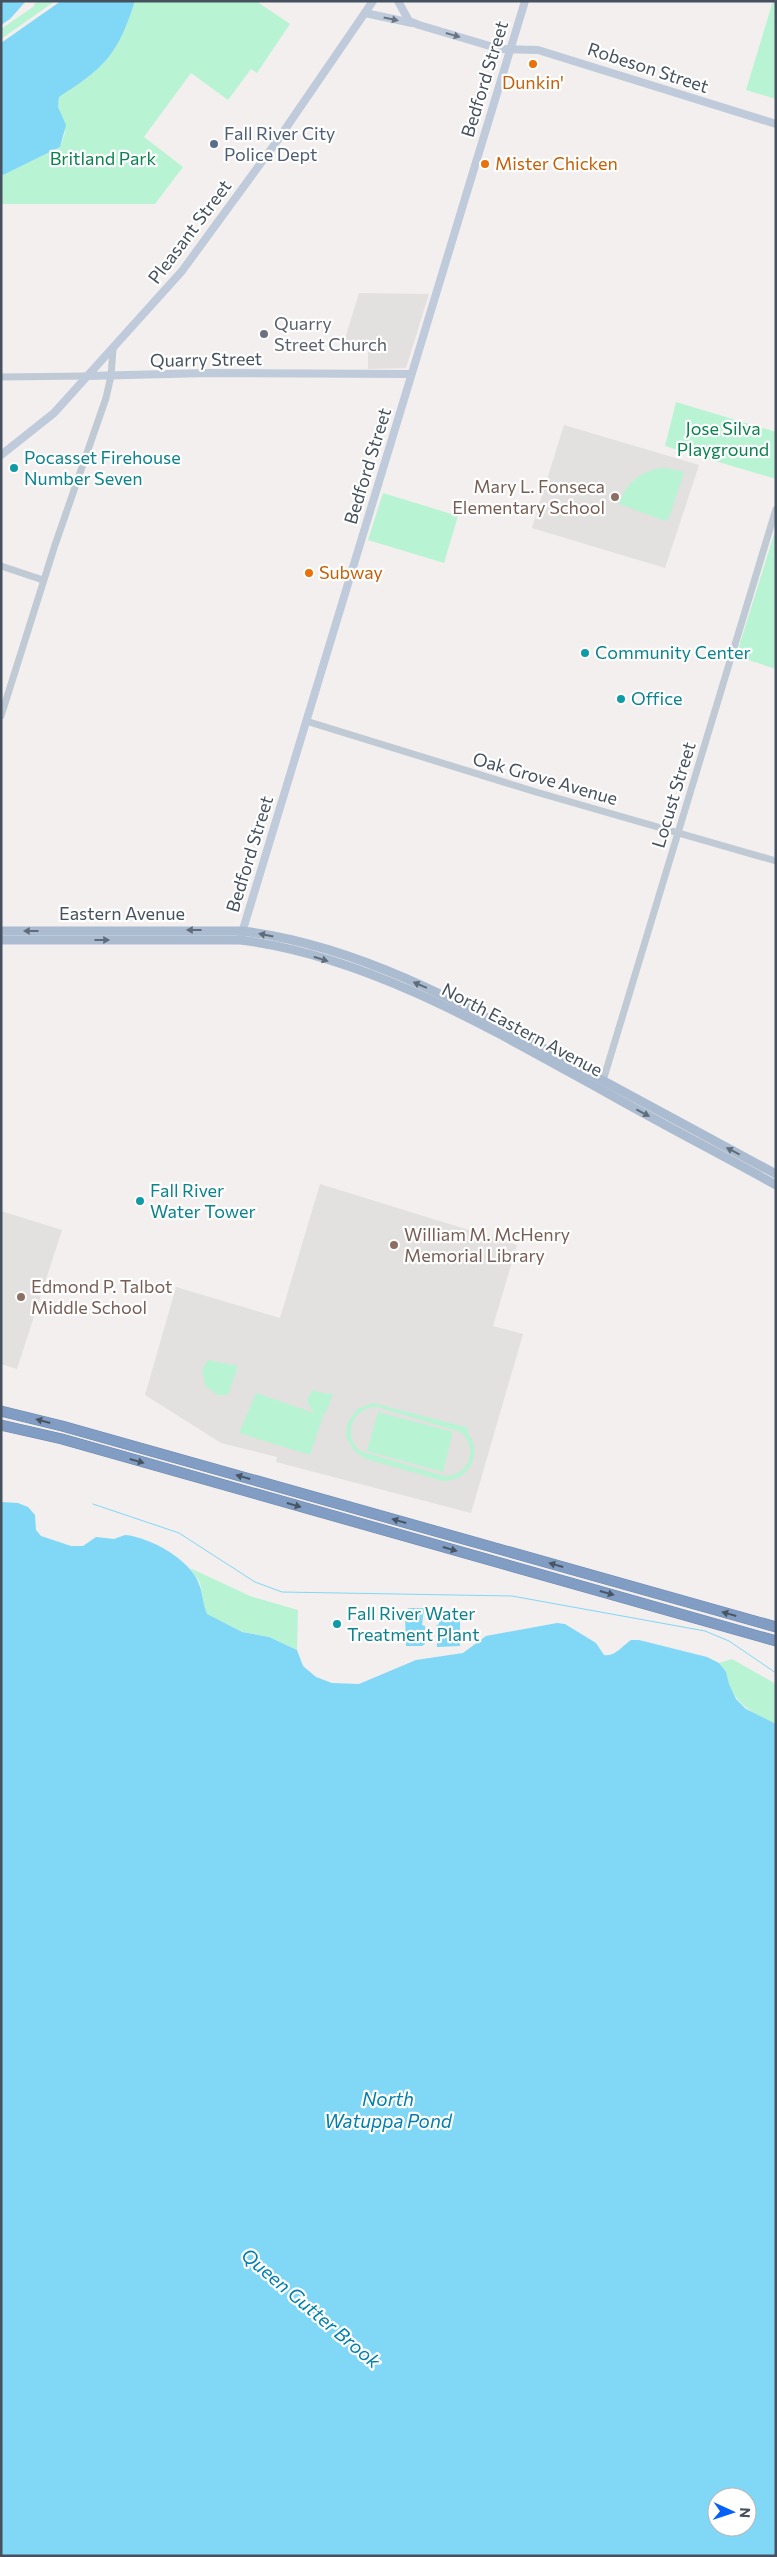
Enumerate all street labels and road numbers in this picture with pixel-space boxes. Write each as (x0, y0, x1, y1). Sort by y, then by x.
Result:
street label: Bedford Street (456, 18, 512, 140)
street label: Robeson Street (585, 37, 712, 97)
street label: Pleasant Street (143, 175, 235, 288)
street label: Quarry Street (150, 347, 262, 371)
street label: Bedford Street (339, 405, 395, 527)
street label: Locust Street (646, 739, 700, 850)
street label: Oak Grove Avenue (470, 747, 620, 809)
street label: Bedford Street (221, 793, 277, 915)
street label: Eastern Avenue (59, 902, 185, 924)
street label: North Eastern Avenue (438, 977, 606, 1081)

